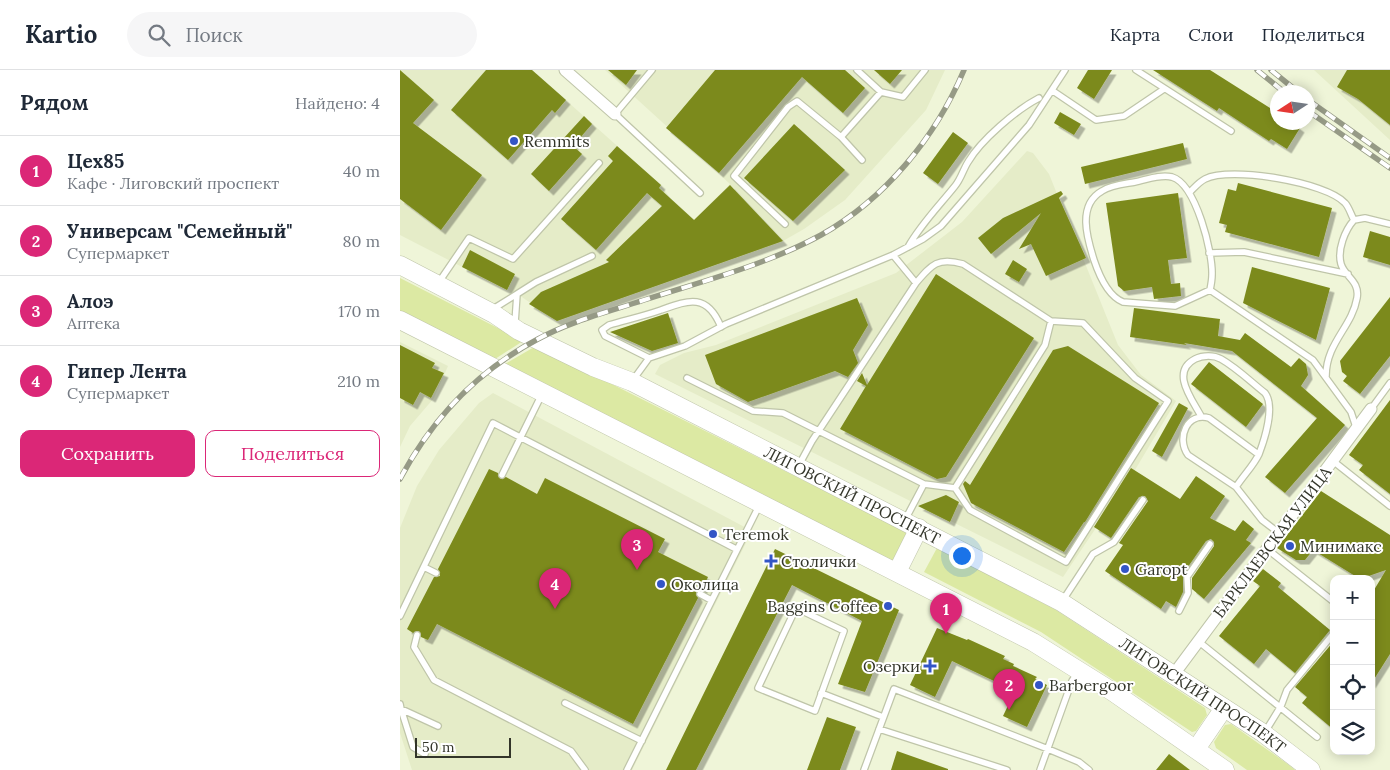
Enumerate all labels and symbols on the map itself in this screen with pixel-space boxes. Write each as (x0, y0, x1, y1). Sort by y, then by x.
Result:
north arrow (1270, 85, 1315, 130)
place label: Remmits (524, 131, 590, 151)
marker: Remmits (508, 135, 520, 147)
street label: ЛИГОВСКИЙ ПРОСПЕКТ (761, 442, 944, 549)
street label: БАРКЛАЕВСКАЯ УЛИЦА (1209, 462, 1336, 622)
place label: Teremok (723, 524, 789, 544)
marker: Teremok (707, 528, 719, 540)
pin: 3 (621, 529, 653, 570)
place label: Минимакс (1300, 536, 1382, 556)
marker: Минимакс (1284, 540, 1296, 552)
your location (949, 543, 975, 569)
place label: Столички (781, 551, 857, 571)
marker: Столички (765, 555, 777, 567)
place label: Garopt (1135, 559, 1188, 579)
marker: Garopt (1119, 563, 1131, 575)
pin: 4 (539, 568, 571, 609)
place label: Околица (671, 574, 739, 594)
marker: Околица (655, 578, 667, 590)
pin: 1 (930, 593, 962, 634)
place label: Baggins Coffee (767, 596, 878, 616)
marker: Baggins Coffee (882, 600, 894, 612)
street label: ЛИГОВСКИЙ ПРОСПЕКТ (1116, 633, 1290, 757)
place label: Озерки (863, 656, 920, 676)
marker: Озерки (924, 660, 936, 672)
pin: 2 (993, 669, 1025, 710)
place label: Barbergoor (1049, 675, 1133, 695)
marker: Barbergoor (1033, 679, 1045, 691)
scale bar (415, 735, 511, 758)

